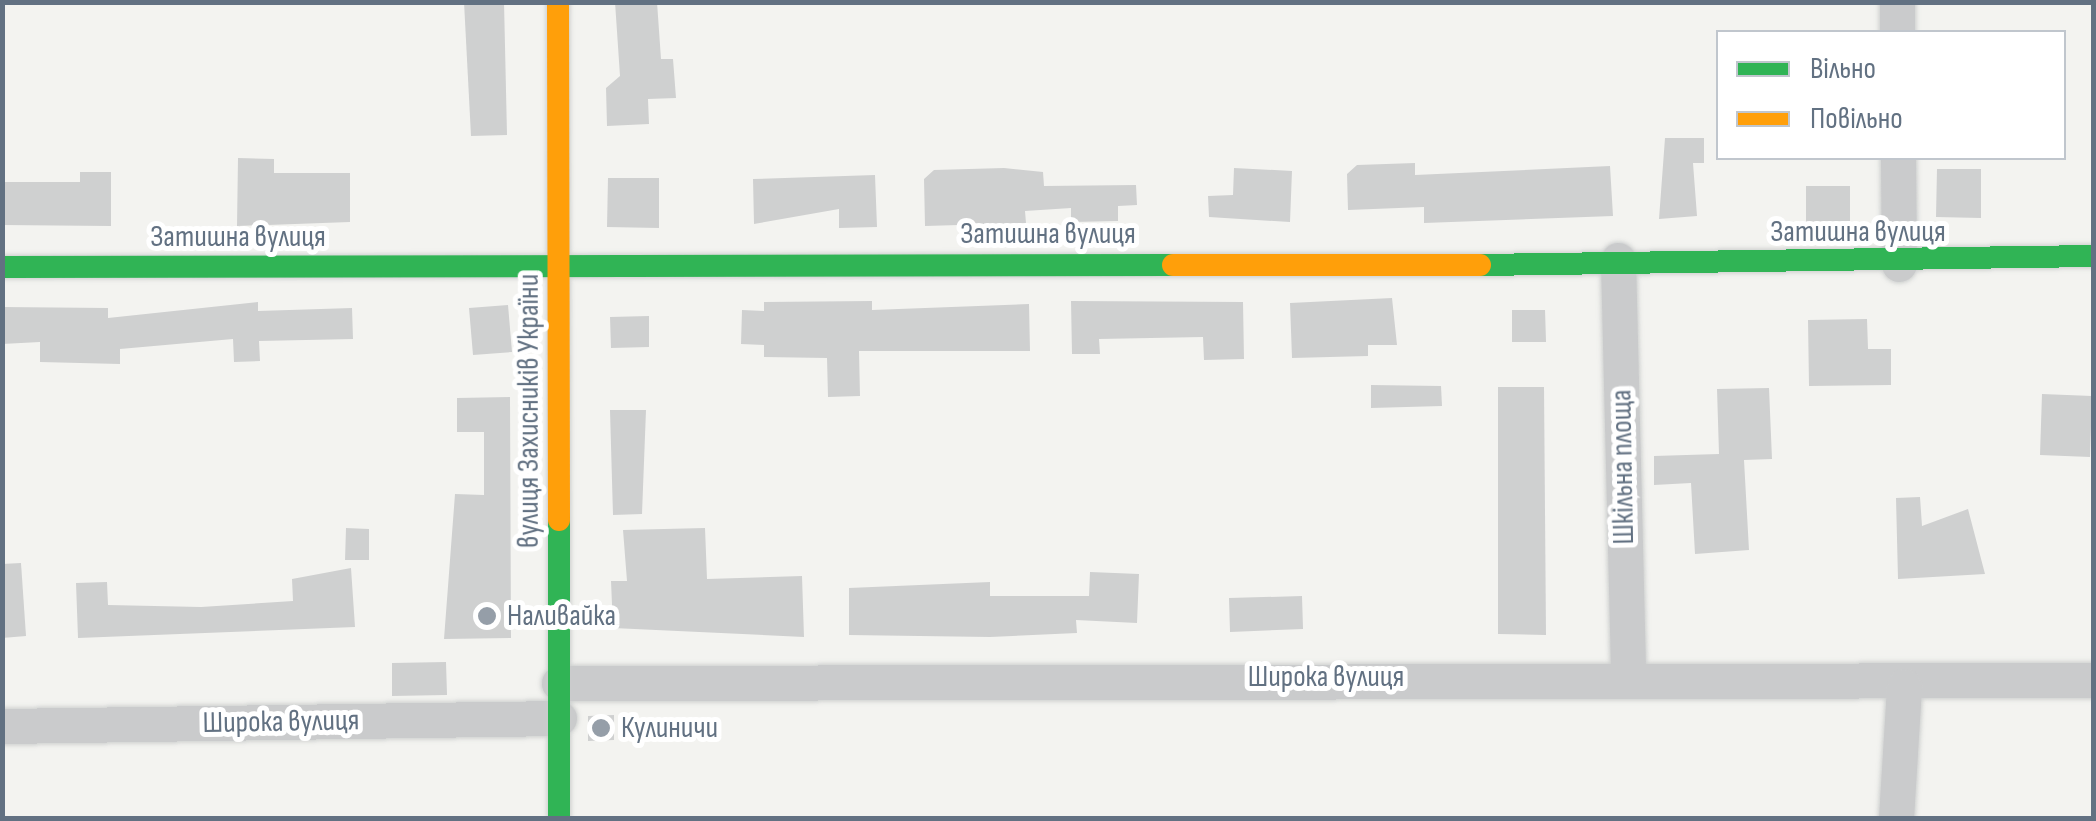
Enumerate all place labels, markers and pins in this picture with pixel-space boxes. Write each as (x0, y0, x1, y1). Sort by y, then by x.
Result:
place label: Наливайка (507, 598, 616, 634)
marker: Наливайка (476, 605, 498, 627)
place label: Кулиничи (621, 710, 718, 746)
marker: Кулиничи (590, 717, 612, 739)

